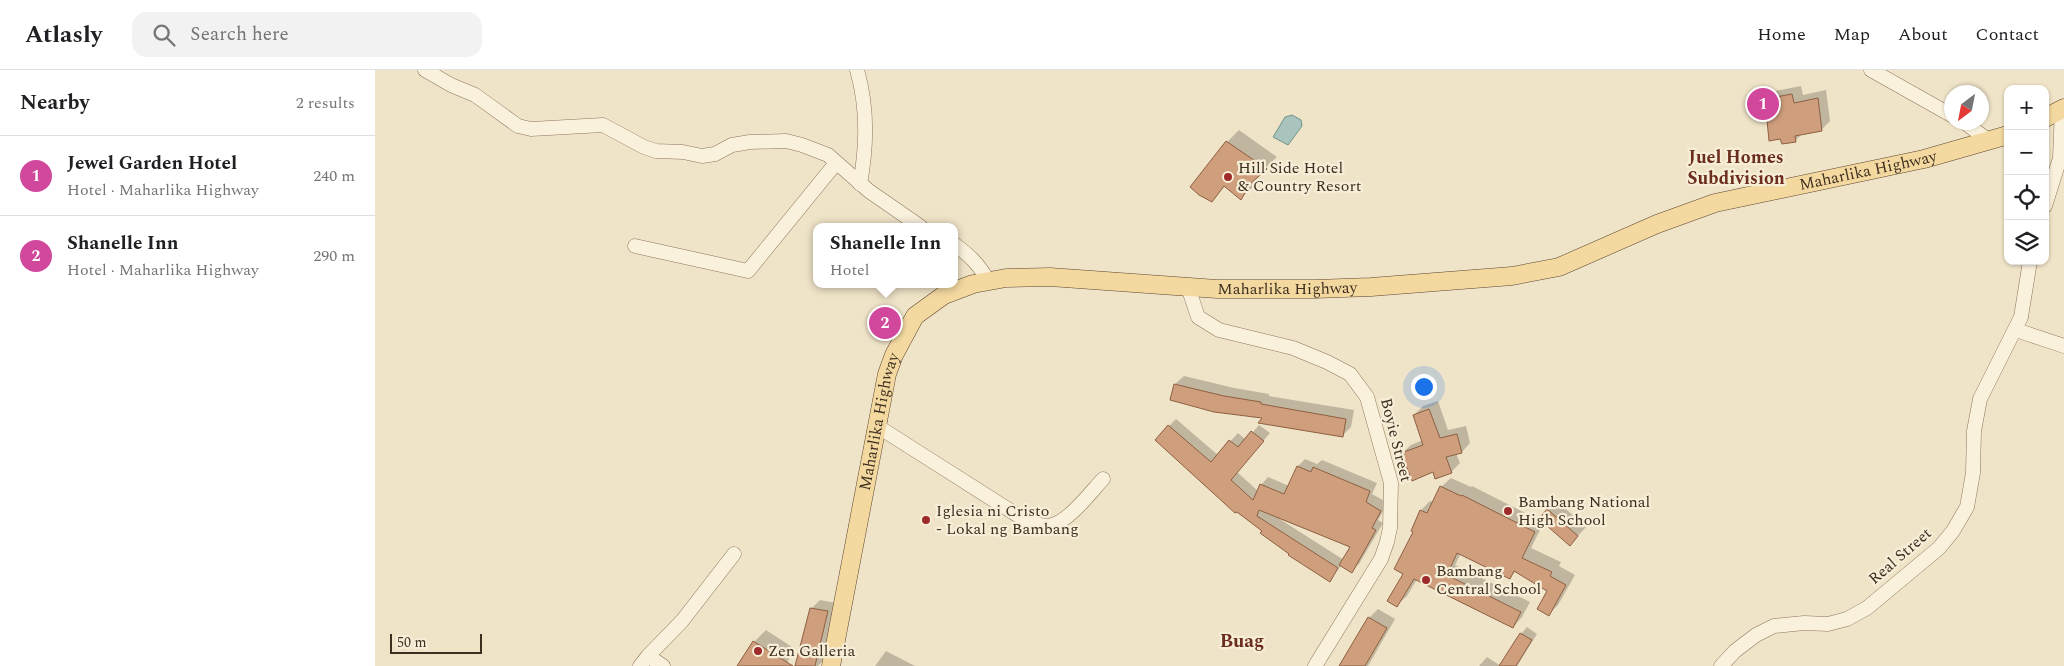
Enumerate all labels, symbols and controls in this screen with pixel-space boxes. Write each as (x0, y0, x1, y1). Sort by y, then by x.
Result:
search box (132, 12, 482, 57)
text: Atlasly (25, 17, 102, 53)
text: Search here (190, 20, 289, 49)
icon: search (150, 21, 178, 49)
text: Home (1757, 21, 1806, 48)
text: Map (1834, 21, 1870, 48)
text: About (1898, 21, 1948, 48)
text: Contact (1976, 21, 2039, 48)
pin: 1 (1747, 85, 1779, 123)
north arrow (1944, 85, 1989, 130)
map controls (2004, 85, 2049, 265)
button: + (2004, 85, 2049, 130)
text: Nearby (20, 87, 90, 119)
text: 2 results (296, 91, 355, 115)
button: − (2004, 130, 2049, 175)
district label: Juel Homes Subdivision (1687, 144, 1785, 192)
street label: Maharlika Highway (1797, 144, 1941, 197)
text: Jewel Garden Hotel (67, 149, 237, 178)
place label: Hill Side Hotel & Country Resort (1238, 156, 1362, 198)
text: 1 (32, 164, 40, 188)
text: 240 m (313, 164, 355, 188)
marker: Hill Side Hotel & Country Resort (1222, 171, 1234, 183)
button: locate (2004, 175, 2049, 220)
text: Hotel · Maharlika Highway (67, 178, 259, 202)
button: layers (2004, 220, 2049, 265)
popup (813, 223, 958, 288)
text: Shanelle Inn (67, 229, 178, 258)
text: Shanelle Inn (830, 229, 941, 258)
text: 2 (32, 244, 40, 268)
text: 290 m (313, 244, 355, 268)
text: Hotel · Maharlika Highway (67, 258, 259, 282)
text: Hotel (830, 258, 870, 282)
street label: Maharlika Highway (1217, 275, 1359, 301)
pin: 2 (869, 304, 901, 342)
street label: Maharlika Highway (853, 348, 906, 492)
your location (1411, 374, 1437, 400)
street label: Boyie Street (1374, 395, 1418, 485)
place label: Bambang National High School (1518, 490, 1650, 532)
place label: Iglesia ni Cristo - Lokal ng Bambang (936, 499, 1079, 541)
marker: Bambang National High School (1502, 505, 1514, 517)
marker: Iglesia ni Cristo - Lokal ng Bambang (920, 514, 932, 526)
street label: Real Street (1863, 522, 1937, 590)
place label: Bambang Central School (1436, 559, 1541, 601)
marker: Bambang Central School (1420, 574, 1432, 586)
district label: Buag (1220, 627, 1264, 656)
scale bar (390, 631, 483, 654)
text: 50 m (397, 632, 427, 653)
place label: Zen Galleria (768, 639, 856, 663)
marker: Zen Galleria (752, 645, 764, 657)

